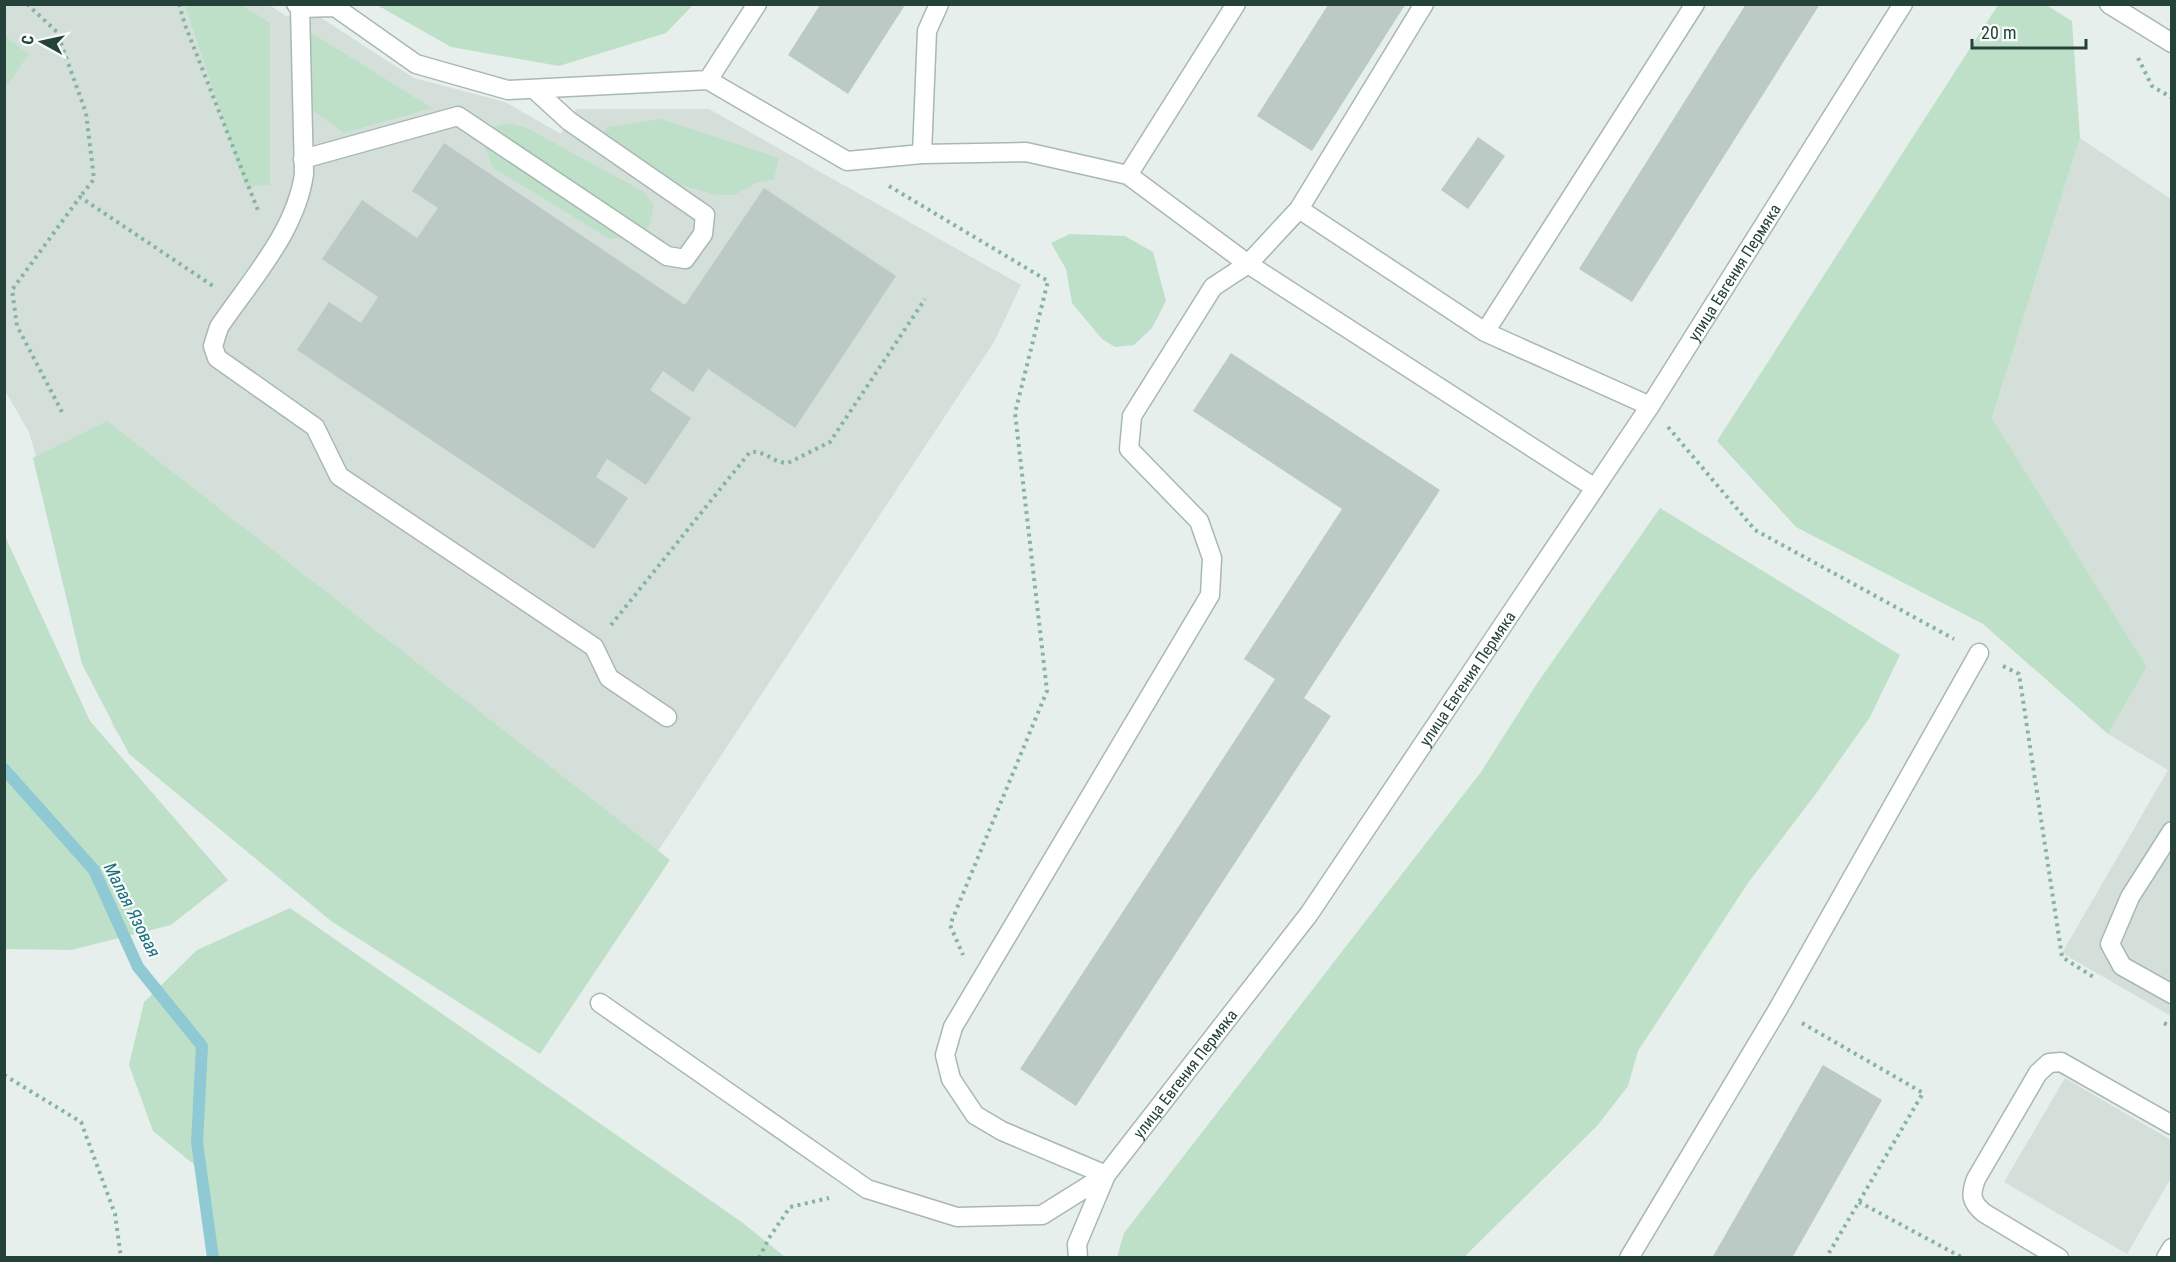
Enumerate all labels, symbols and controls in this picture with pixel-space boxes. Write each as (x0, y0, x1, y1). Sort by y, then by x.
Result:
north arrow (12, 12, 72, 72)
scale bar (1972, 12, 2086, 50)
text: 20 m (1981, 22, 2016, 43)
text: С (18, 34, 38, 46)
street label: улица Евгения Пермяка (1684, 201, 1785, 345)
street label: улица Евгения Пермяка (1416, 608, 1520, 750)
water label: Малая Язовая (100, 859, 165, 961)
street label: улица Евгения Пермяка (1129, 1006, 1241, 1142)

